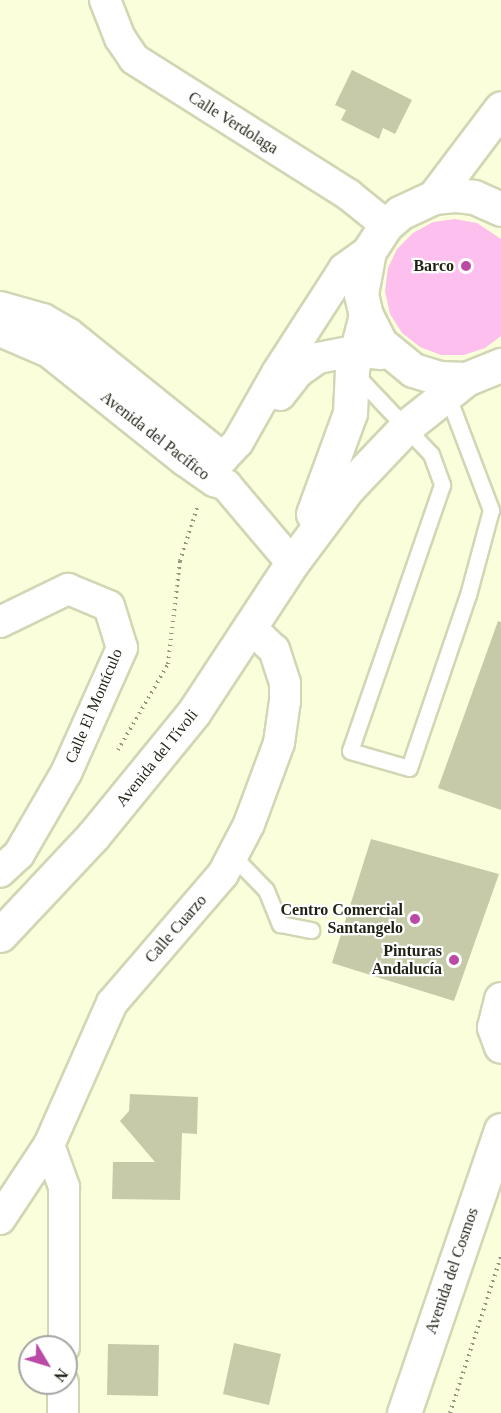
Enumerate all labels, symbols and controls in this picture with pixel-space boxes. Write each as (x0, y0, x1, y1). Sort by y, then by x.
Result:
street label: Calle Verdolaga (184, 88, 282, 158)
place label: Barco (413, 256, 454, 276)
marker: Barco (459, 259, 473, 273)
street label: Avenida del Pacífico (97, 387, 213, 485)
street label: Calle El Montículo (61, 646, 127, 766)
street label: Avenida del Tívoli (112, 705, 202, 811)
street label: Calle Cuarzo (141, 891, 211, 967)
place label: Centro Comercial Santangelo (281, 900, 403, 938)
marker: Centro Comercial Santangelo (408, 912, 422, 926)
place label: Pinturas Andalucía (372, 941, 442, 979)
marker: Pinturas Andalucía (447, 953, 461, 967)
street label: Avenida del Cosmos (421, 1205, 483, 1337)
north arrow (18, 1335, 78, 1395)
text: N (51, 1365, 71, 1385)

